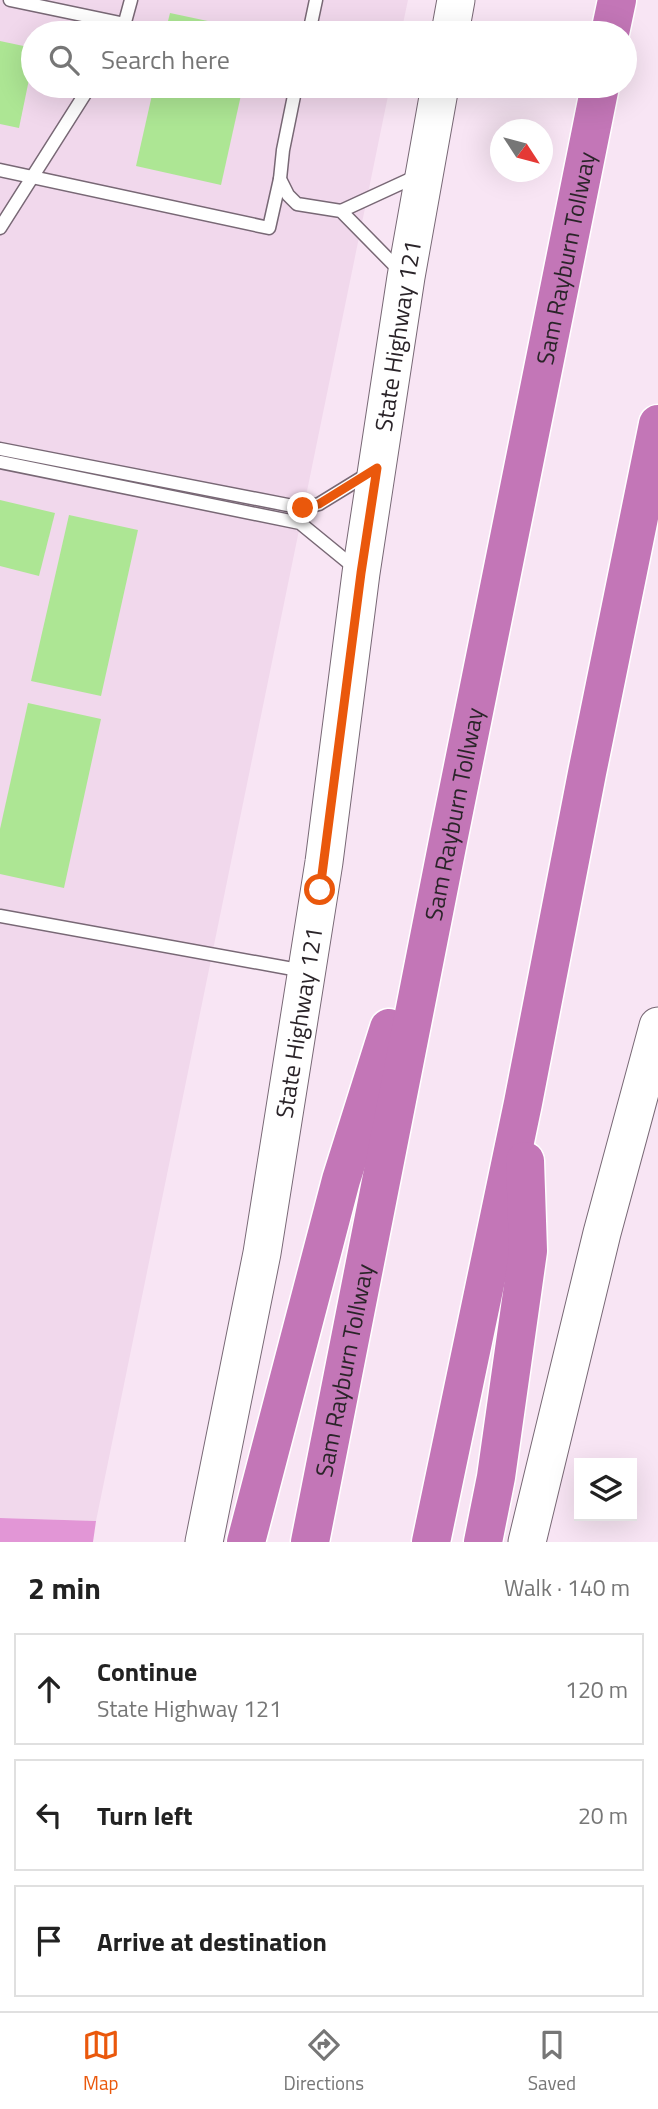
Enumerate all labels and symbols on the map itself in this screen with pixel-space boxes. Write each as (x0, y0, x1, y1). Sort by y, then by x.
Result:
north arrow (490, 119, 553, 182)
street label: Sam Rayburn Tollway (526, 148, 604, 368)
street label: State Highway 121 (365, 237, 430, 434)
route end (287, 492, 318, 523)
street label: Sam Rayburn Tollway (415, 704, 493, 924)
route start (304, 874, 335, 905)
street label: State Highway 121 (266, 925, 331, 1121)
street label: Sam Rayburn Tollway (305, 1260, 382, 1480)

